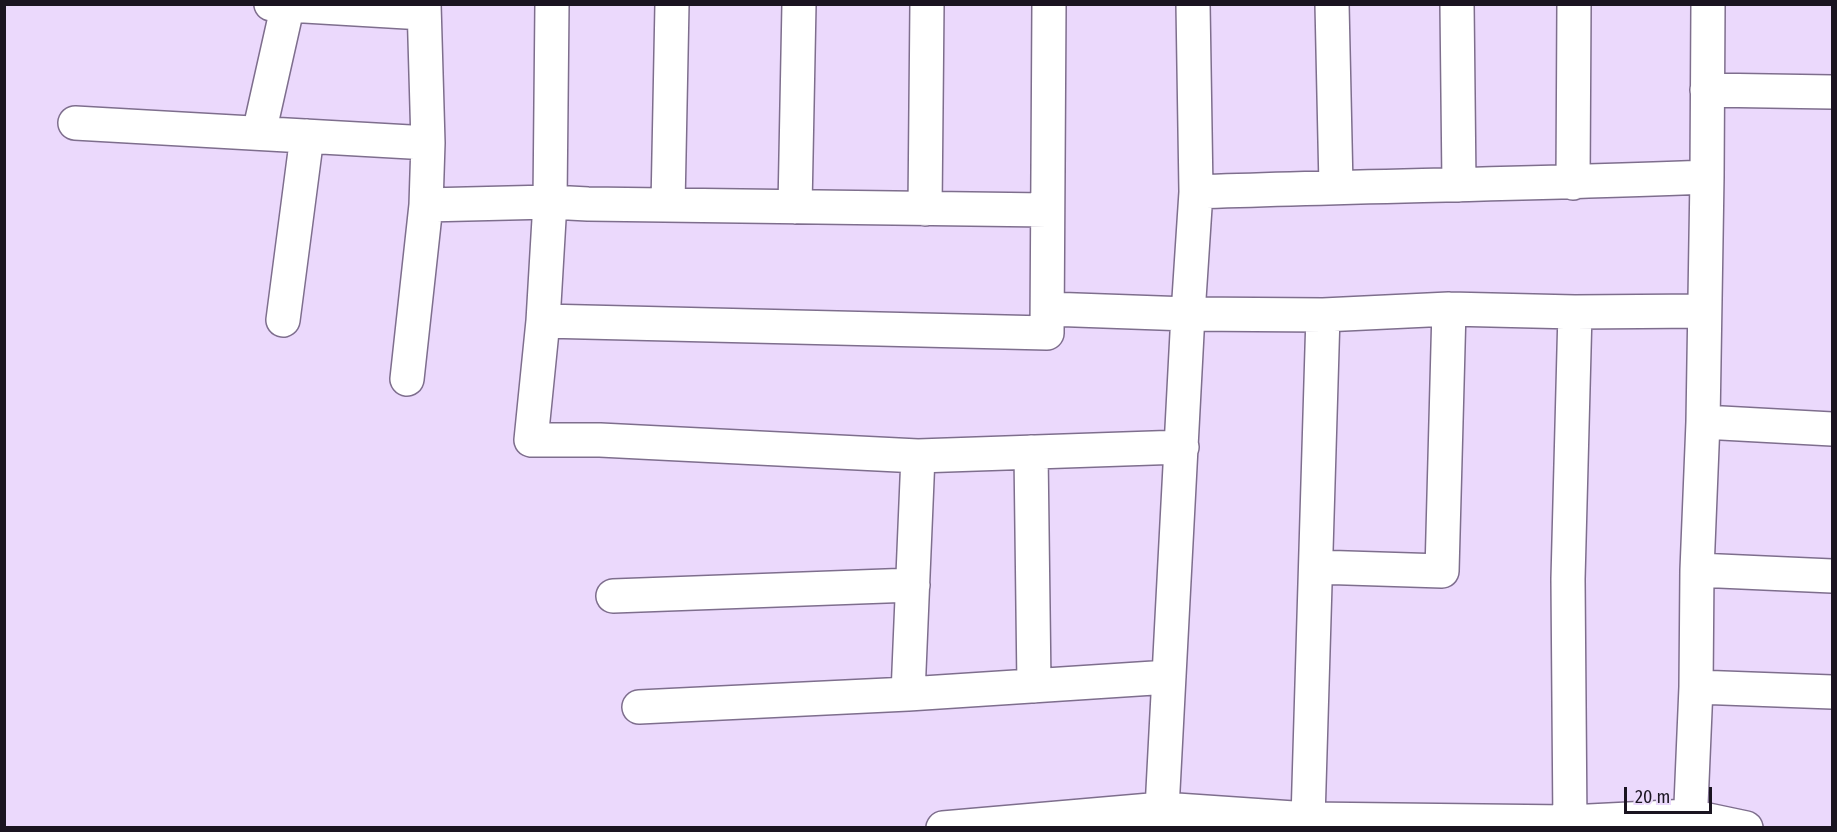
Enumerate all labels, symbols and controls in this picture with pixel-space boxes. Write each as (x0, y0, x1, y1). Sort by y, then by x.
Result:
scale bar (1627, 775, 1716, 813)
text: 20 m (1635, 786, 1670, 808)

